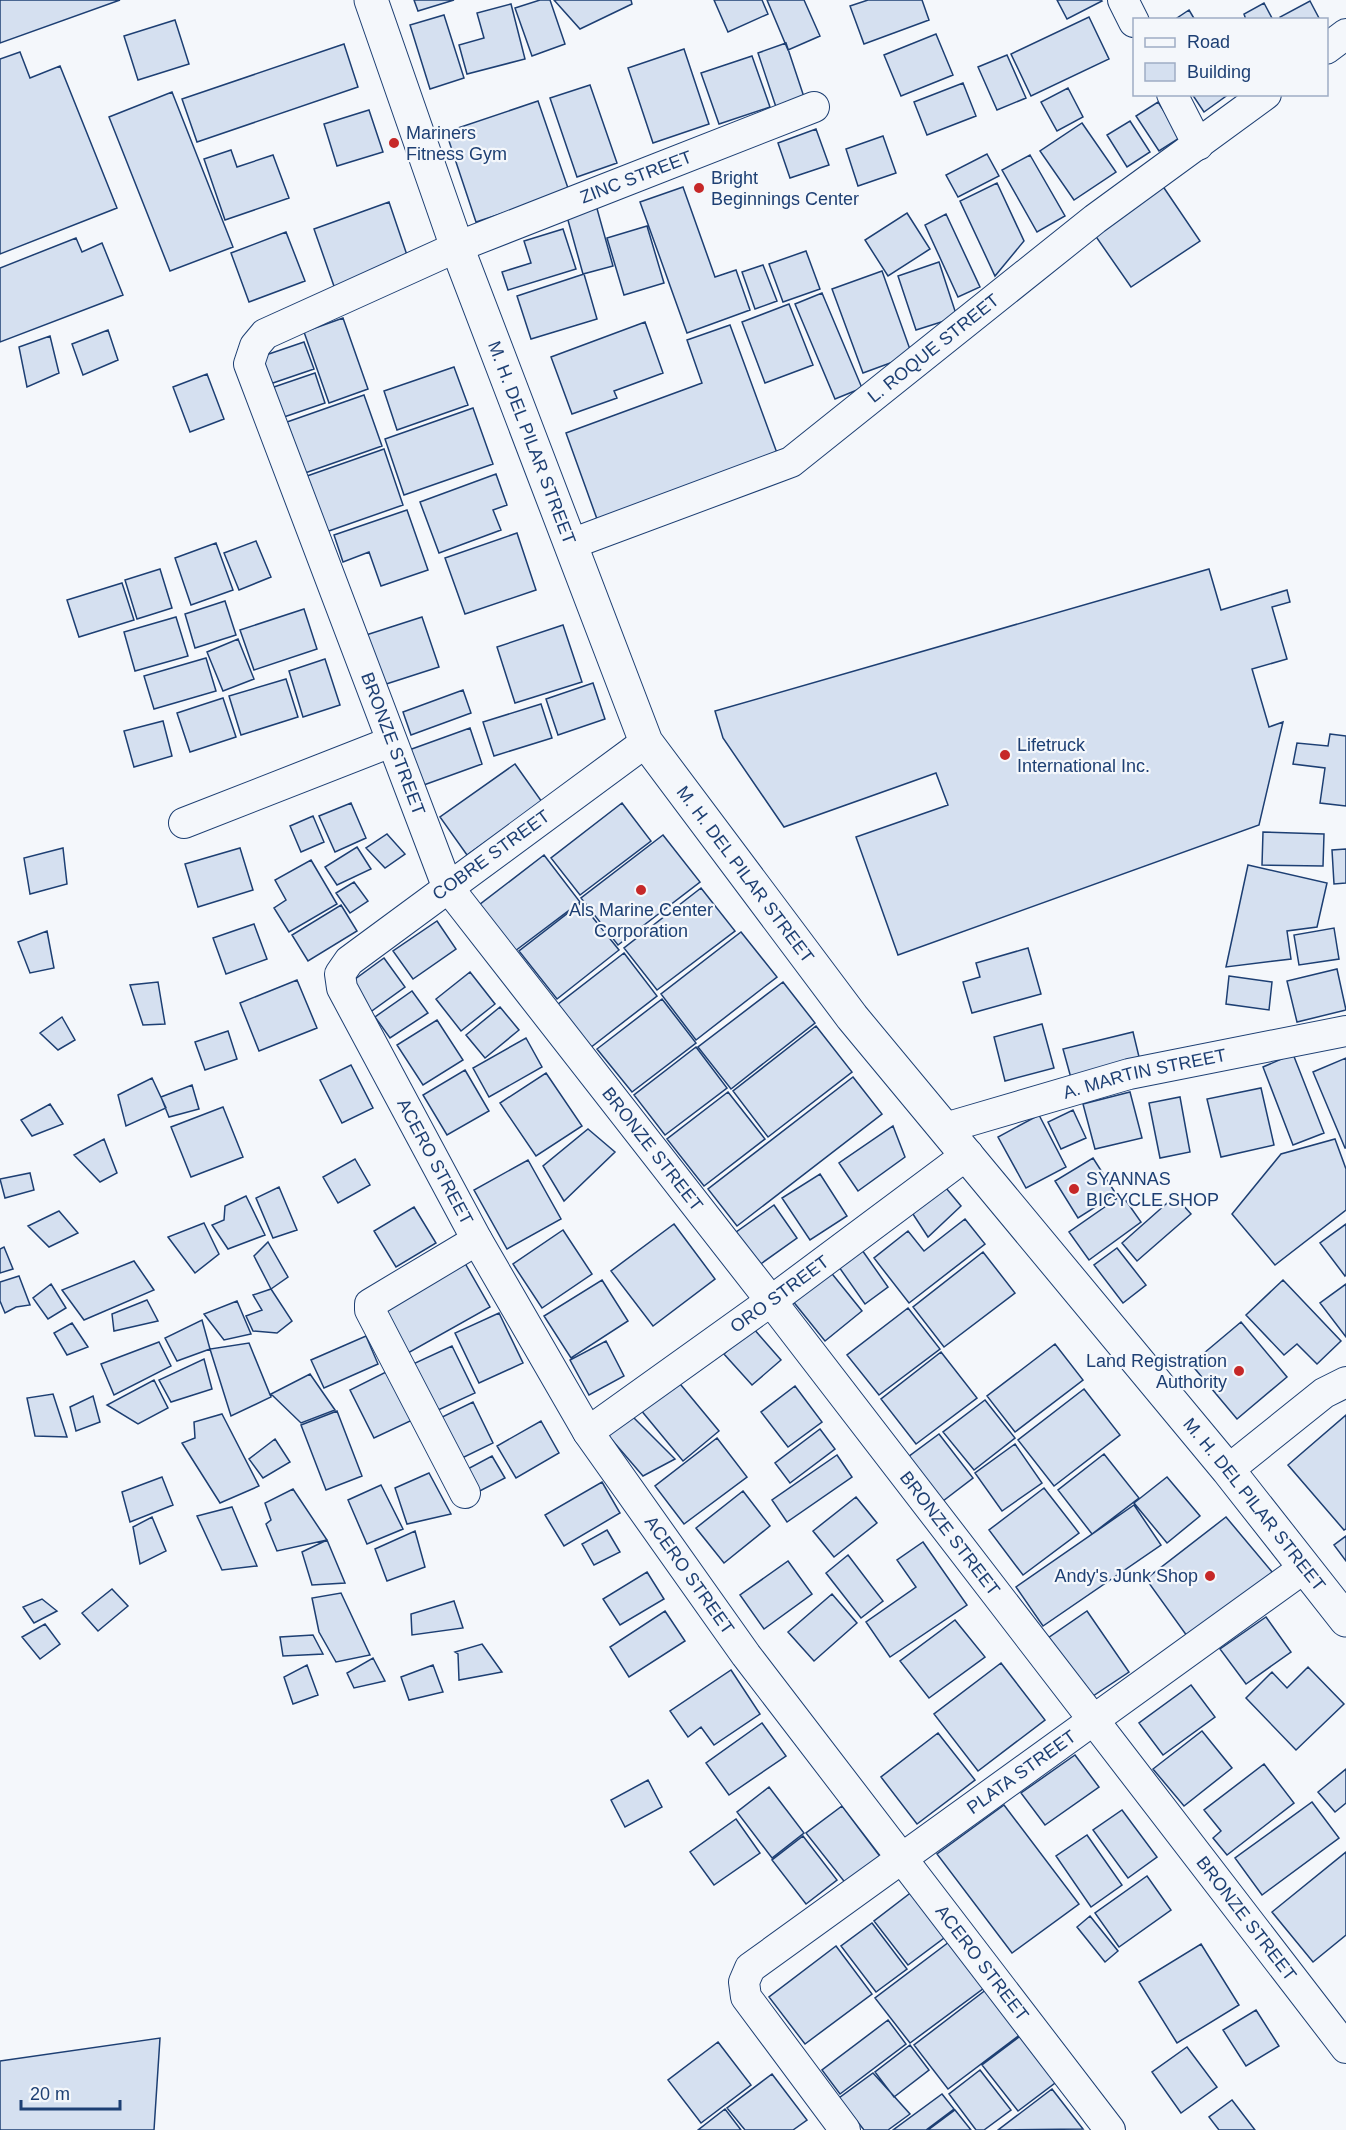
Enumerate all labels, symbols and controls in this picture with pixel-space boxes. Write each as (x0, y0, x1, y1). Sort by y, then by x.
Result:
legend (1133, 18, 1328, 96)
text: Road (1187, 32, 1230, 52)
text: Building (1187, 62, 1251, 82)
place label: Mariners Fitness Gym (406, 123, 507, 164)
marker: Mariners Fitness Gym (387, 136, 401, 150)
street label: ZINC STREET (577, 147, 695, 207)
place label: Bright Beginnings Center (711, 168, 859, 209)
marker: Bright Beginnings Center (692, 181, 706, 195)
street label: L. ROQUE STREET (864, 290, 1003, 407)
street label: M. H. DEL PILAR STREET (484, 338, 580, 547)
street label: BRONZE STREET (357, 670, 429, 818)
place label: Lifetruck International Inc. (1017, 735, 1150, 776)
marker: Lifetruck International Inc. (998, 748, 1012, 762)
street label: M. H. DEL PILAR STREET (673, 782, 818, 967)
street label: COBRE STREET (428, 806, 554, 904)
marker: Als Marine Center Corporation (634, 883, 648, 897)
place label: Als Marine Center Corporation (569, 900, 713, 941)
street label: A. MARTIN STREET (1061, 1045, 1228, 1103)
street label: BRONZE STREET (598, 1083, 707, 1215)
street label: ACERO STREET (393, 1095, 477, 1228)
place label: SYANNAS BICYCLE SHOP (1086, 1169, 1219, 1210)
marker: SYANNAS BICYCLE SHOP (1067, 1182, 1081, 1196)
street label: ORO STREET (726, 1251, 833, 1337)
place label: Land Registration Authority (1086, 1351, 1227, 1392)
marker: Land Registration Authority (1232, 1364, 1246, 1378)
street label: M. H. DEL PILAR STREET (1179, 1414, 1329, 1595)
street label: BRONZE STREET (896, 1467, 1004, 1599)
street label: ACERO STREET (641, 1512, 738, 1638)
place label: Andy's Junk Shop (1054, 1566, 1198, 1586)
marker: Andy's Junk Shop (1203, 1569, 1217, 1583)
street label: PLATA STREET (963, 1726, 1080, 1818)
street label: BRONZE STREET (1192, 1853, 1300, 1985)
street label: ACERO STREET (931, 1901, 1033, 2025)
scale bar (21, 2073, 120, 2111)
text: 20 m (30, 2084, 70, 2104)

